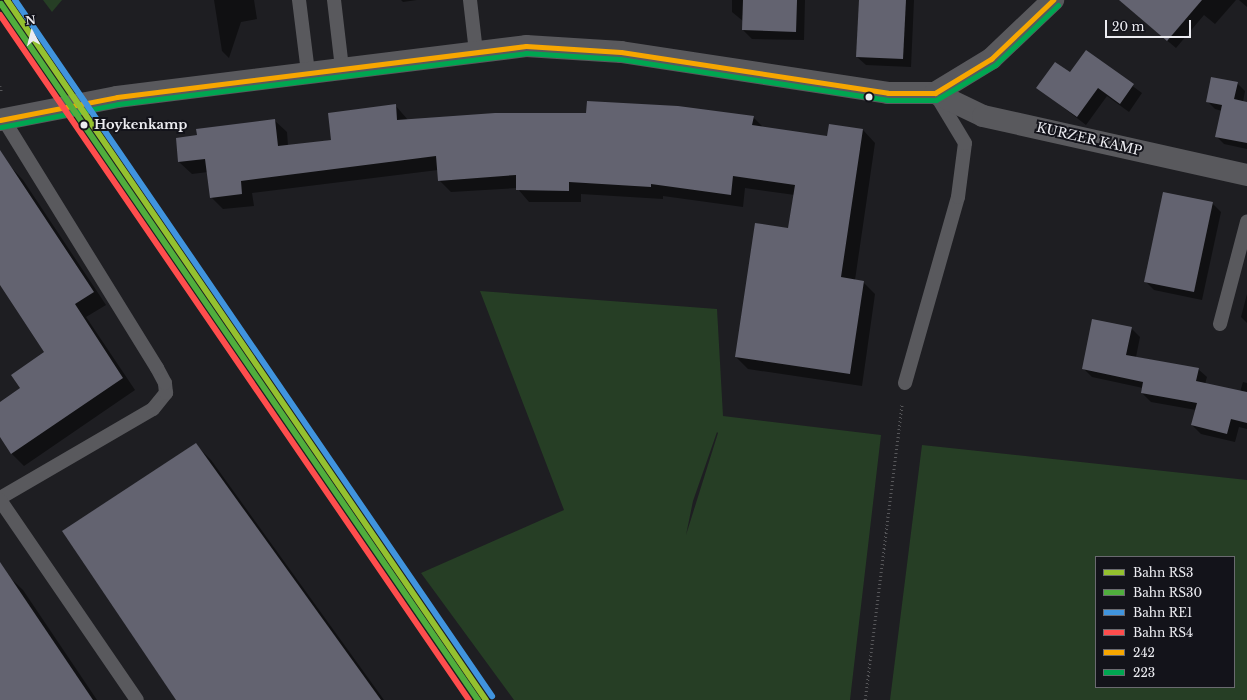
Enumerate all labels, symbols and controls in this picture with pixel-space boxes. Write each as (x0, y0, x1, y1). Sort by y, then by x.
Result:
north arrow (12, 12, 52, 52)
scale bar (1107, 12, 1193, 38)
text: N (25, 13, 37, 28)
text: 20 m (1112, 19, 1144, 34)
unlabelled marker (864, 92, 874, 102)
place label: Hoykenkamp (94, 117, 187, 133)
marker: Hoykenkamp (77, 118, 91, 132)
street label: KURZER KAMP (1035, 120, 1143, 160)
legend (1095, 556, 1235, 688)
text: Bahn RS3 (1133, 565, 1193, 580)
text: Bahn RS30 (1133, 585, 1202, 600)
text: Bahn RE1 (1133, 605, 1192, 620)
text: Bahn RS4 (1133, 625, 1193, 640)
text: 242 (1133, 645, 1155, 660)
text: 223 (1133, 665, 1155, 680)

